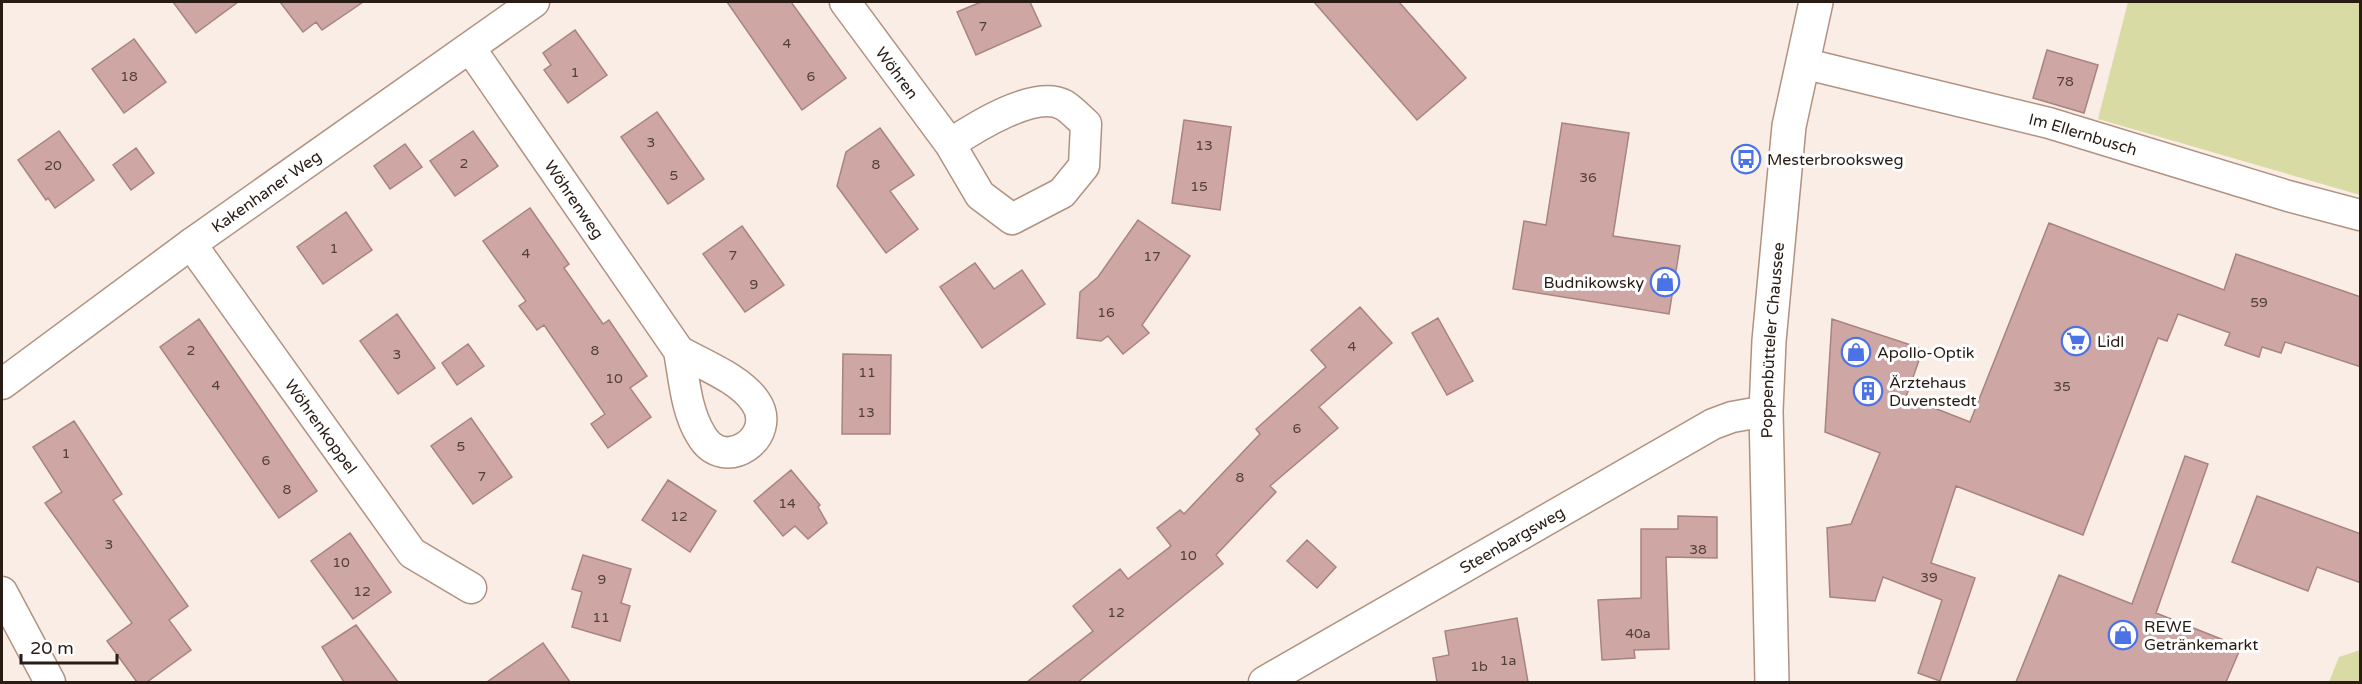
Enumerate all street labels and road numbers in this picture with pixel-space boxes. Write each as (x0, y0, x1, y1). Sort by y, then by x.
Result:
street label: Wöhren (871, 43, 922, 103)
street label: Im Ellernbusch (2027, 109, 2140, 160)
street label: Kakenhaner Weg (208, 146, 325, 237)
street label: Wöhrenweg (540, 157, 608, 243)
street label: Poppenbütteler Chaussee (1757, 241, 1789, 439)
street label: Wöhrenkoppel (280, 376, 361, 478)
street label: Steenbargsweg (1456, 502, 1569, 578)

